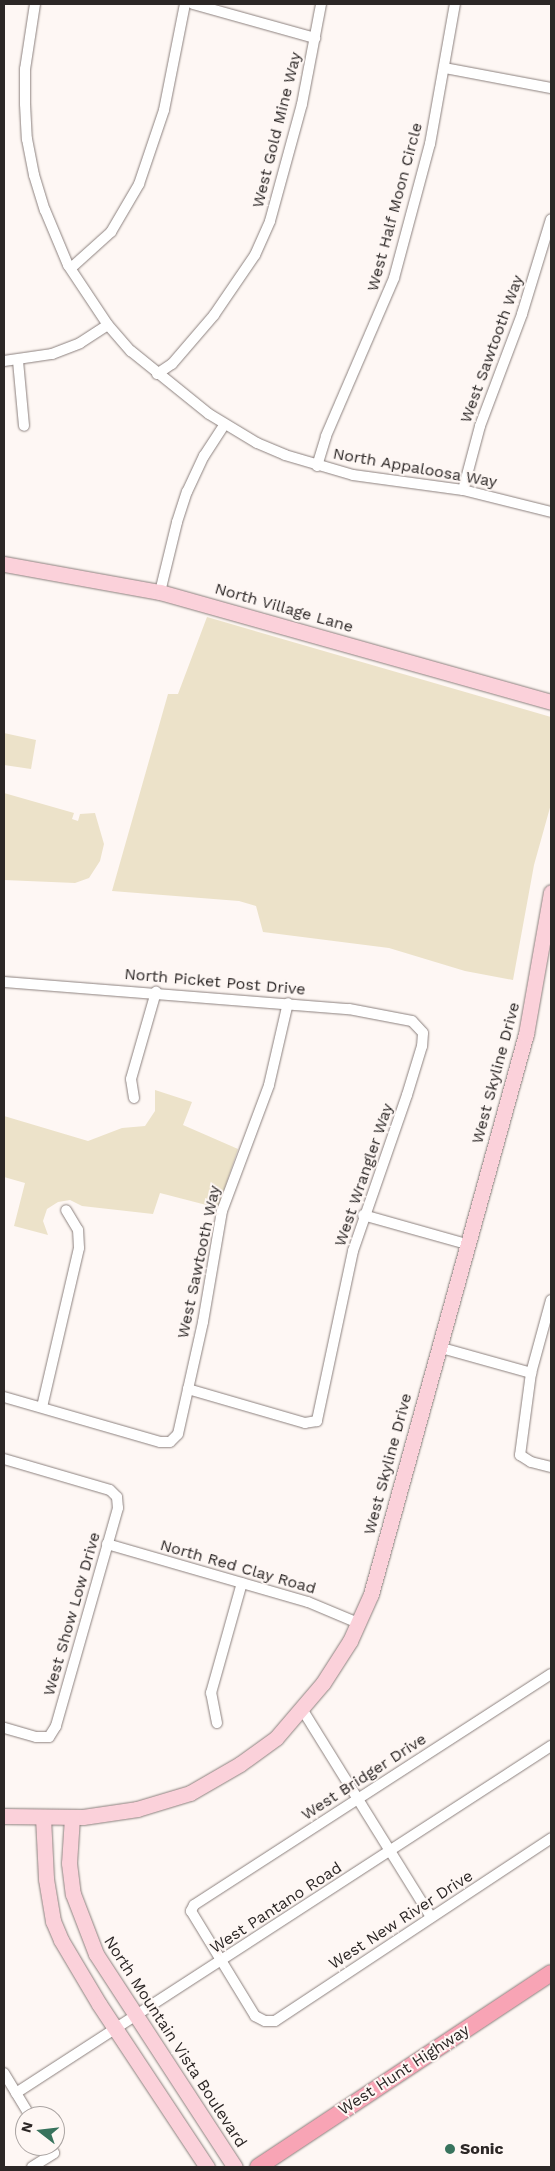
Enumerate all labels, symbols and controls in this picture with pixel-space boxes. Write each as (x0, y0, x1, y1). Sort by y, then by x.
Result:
street label: West Gold Mine Way (248, 50, 306, 210)
street label: West Half Moon Circle (363, 120, 427, 294)
street label: West Sawtooth Way (456, 272, 528, 426)
street label: North Appaloosa Way (331, 444, 499, 492)
street label: North Village Lane (212, 579, 356, 637)
street label: North Picket Post Drive (124, 965, 306, 999)
street label: West Skyline Drive (468, 1000, 524, 1146)
street label: West Wrangler Way (330, 1100, 398, 1250)
street label: West Sawtooth Way (173, 1184, 225, 1340)
street label: West Skyline Drive (360, 1391, 416, 1537)
street label: West Show Low Drive (39, 1530, 105, 1698)
street label: North Red Clay Road (158, 1535, 318, 1599)
street label: West Bridger Drive (298, 1729, 430, 1825)
street label: West Pantano Road (207, 1858, 345, 1958)
street label: West New River Drive (325, 1866, 477, 1974)
street label: North Mountain Vista Boulevard (99, 1932, 251, 2152)
street label: West Hunt Highway (335, 2020, 473, 2120)
north arrow (15, 2106, 65, 2156)
text: N (17, 2120, 36, 2134)
place label: Sonic (460, 2139, 504, 2159)
marker: Sonic (444, 2143, 456, 2155)

